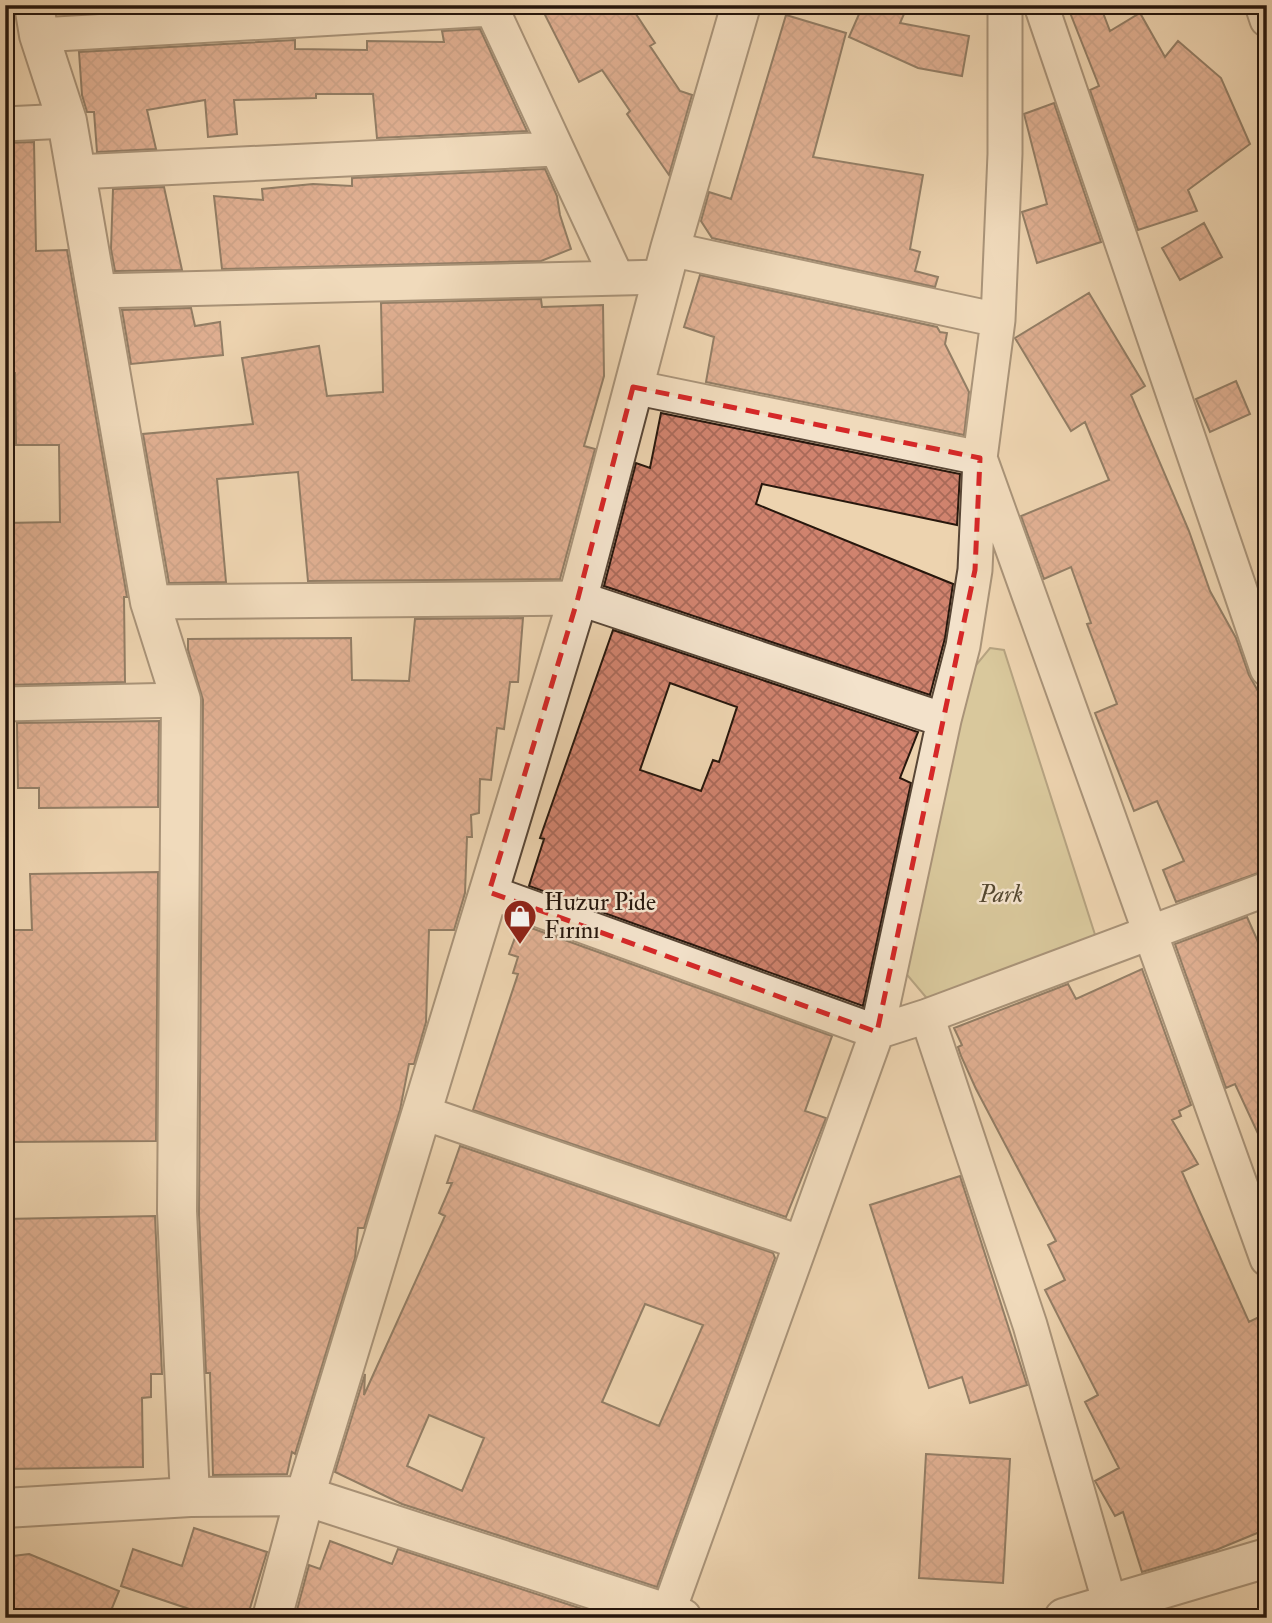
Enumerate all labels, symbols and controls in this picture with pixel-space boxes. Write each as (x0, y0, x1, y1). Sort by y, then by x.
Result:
park label: Park (978, 879, 1023, 910)
place label: Huzur Pide Fırını (544, 887, 656, 946)
shop icon: Huzur Pide Fırını (501, 897, 539, 946)

